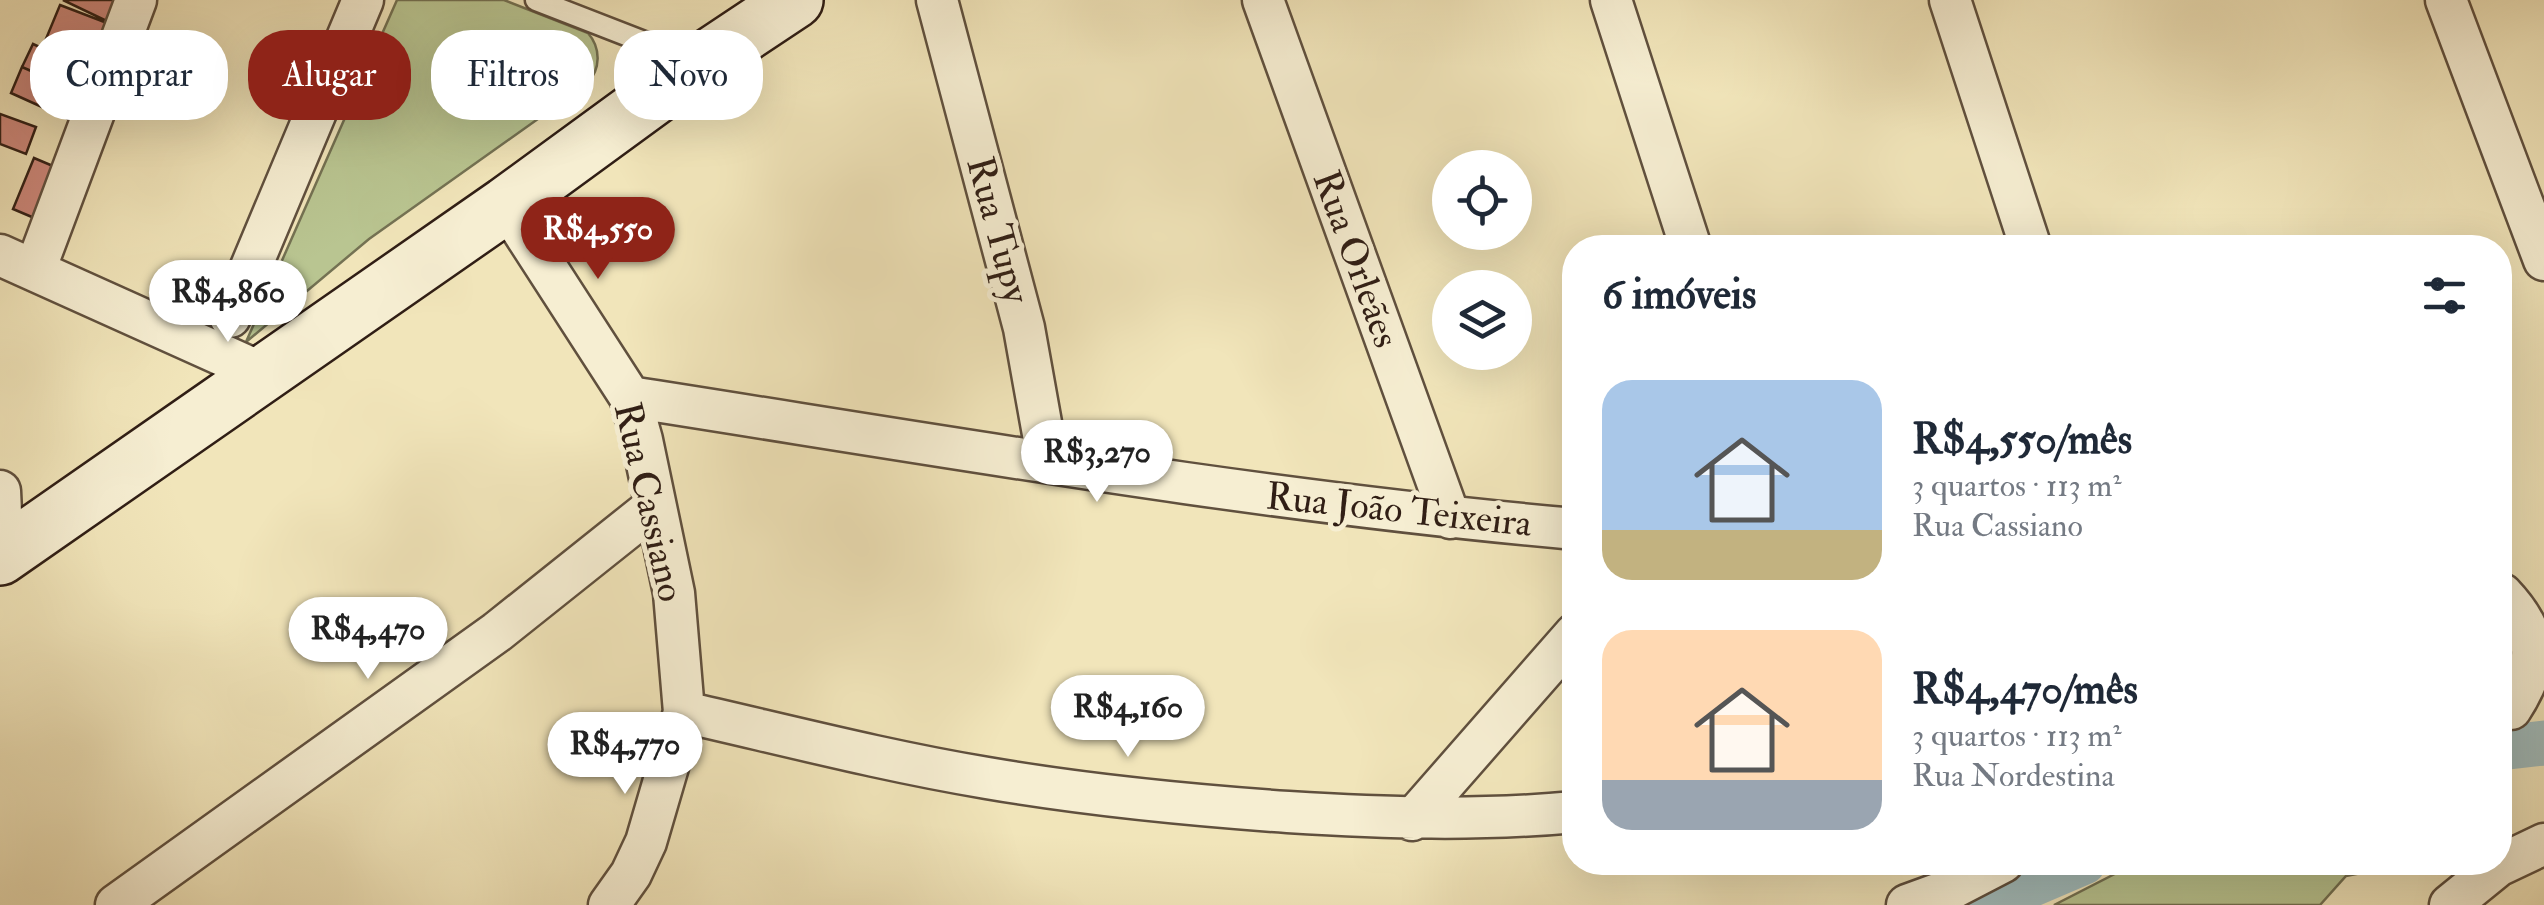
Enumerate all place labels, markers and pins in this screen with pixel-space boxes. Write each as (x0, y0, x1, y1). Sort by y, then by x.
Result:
pin: R$4,550 (506, 197, 690, 282)
pin: R$4,860 (136, 260, 320, 345)
pin: R$3,270 (1005, 420, 1189, 505)
pin: R$4,470 (276, 597, 460, 682)
pin: R$4,160 (1036, 675, 1220, 760)
pin: R$4,770 (533, 712, 717, 797)

